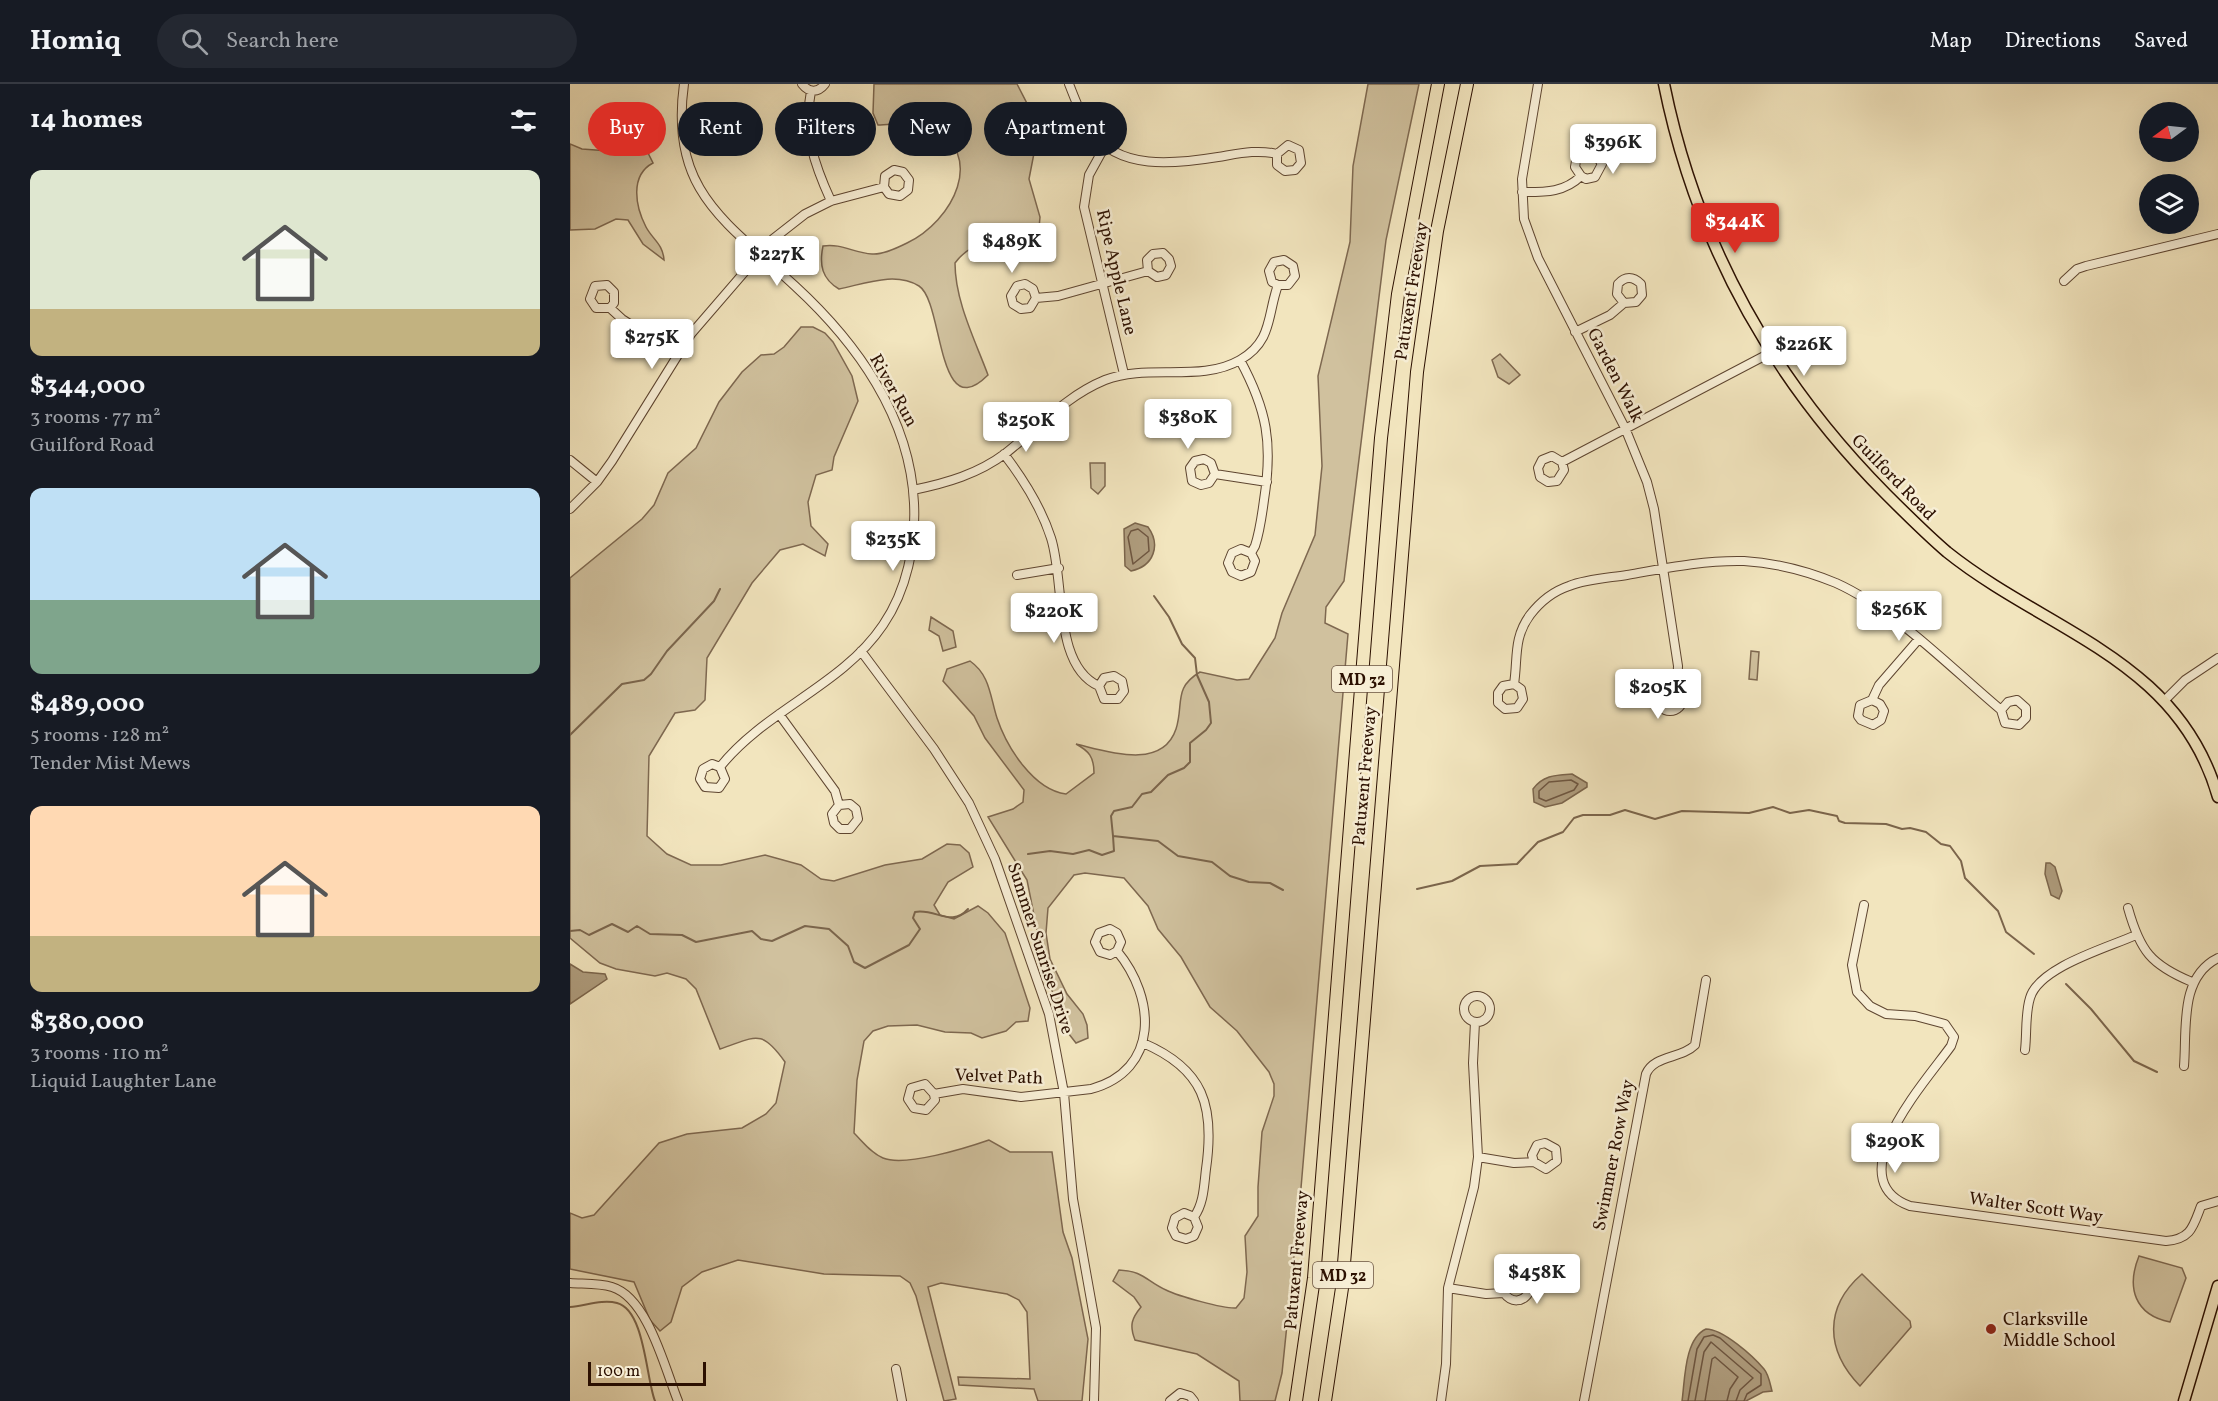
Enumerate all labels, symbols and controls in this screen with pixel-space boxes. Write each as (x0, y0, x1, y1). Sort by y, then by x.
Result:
search box (157, 14, 577, 68)
text: Homiq (30, 22, 121, 61)
icon: search (178, 25, 211, 58)
text: Search here (226, 26, 339, 57)
text: Map (1930, 27, 1972, 56)
text: Directions (2005, 27, 2101, 56)
text: Saved (2134, 27, 2188, 56)
text: 14 homes (30, 102, 143, 138)
chip: Buy (588, 102, 666, 156)
chip: Rent (678, 102, 763, 156)
chip: Filters (775, 102, 876, 156)
chip: New (888, 102, 972, 156)
chip: Apartment (984, 102, 1127, 156)
north arrow (2139, 102, 2199, 162)
map controls (2139, 102, 2199, 234)
icon: filters (507, 104, 540, 137)
pin: $396K (1571, 124, 1655, 175)
text: $396K (1584, 129, 1642, 157)
button: layers (2139, 174, 2199, 234)
pin: $344K (1693, 203, 1777, 254)
street label: Ripe Apple Lane (1089, 207, 1142, 338)
text: $344K (1705, 208, 1765, 236)
icon: home (231, 209, 339, 317)
street label: Patuxent Freeway (1389, 220, 1436, 362)
pin: $489K (970, 223, 1054, 274)
text: $489K (982, 228, 1042, 256)
pin: $227K (735, 236, 819, 287)
text: $227K (749, 241, 805, 269)
pin: $275K (610, 319, 694, 370)
text: $275K (625, 324, 679, 352)
street label: Garden Walk (1580, 324, 1649, 427)
pin: $226K (1762, 326, 1846, 377)
text: $226K (1775, 331, 1833, 359)
street label: River Run (862, 350, 923, 432)
text: $344,000 (30, 368, 145, 404)
pin: $380K (1146, 399, 1230, 450)
pin: $250K (984, 402, 1068, 453)
text: 3 rooms · 77 m² (30, 404, 161, 432)
text: $380K (1158, 404, 1218, 432)
text: $250K (997, 407, 1055, 435)
street label: Guilford Road (1845, 429, 1941, 527)
text: Guilford Road (30, 432, 154, 460)
pin: $235K (851, 521, 935, 572)
text: $235K (865, 526, 921, 554)
icon: home (231, 527, 339, 635)
pin: $256K (1857, 591, 1941, 642)
pin: $220K (1012, 593, 1096, 644)
text: $256K (1871, 596, 1927, 624)
text: $220K (1025, 598, 1083, 626)
road number: MD 32 (1332, 666, 1392, 692)
pin: $205K (1616, 669, 1700, 720)
text: $205K (1629, 674, 1687, 702)
text: $489,000 (30, 686, 145, 722)
street label: Patuxent Freeway (1347, 705, 1384, 847)
text: 5 rooms · 128 m² (30, 722, 169, 750)
text: Tender Mist Mews (30, 750, 191, 778)
icon: home (231, 845, 339, 953)
street label: Summer Sunrise Drive (1000, 859, 1079, 1038)
text: $380,000 (30, 1004, 144, 1040)
text: 3 rooms · 110 m² (30, 1040, 169, 1068)
street label: Velvet Path (954, 1063, 1044, 1092)
text: Liquid Laughter Lane (30, 1068, 217, 1096)
street label: Swimmer Row Way (1588, 1077, 1641, 1233)
pin: $290K (1853, 1123, 1937, 1174)
text: $290K (1865, 1128, 1925, 1156)
street label: Walter Scott Way (1967, 1187, 2105, 1230)
street label: Patuxent Freeway (1279, 1189, 1316, 1331)
pin: $458K (1495, 1254, 1579, 1305)
text: $458K (1508, 1259, 1566, 1287)
road number: MD 32 (1313, 1262, 1373, 1288)
place label: Clarksville Middle School (2003, 1308, 2116, 1354)
marker: Clarksville Middle School (1984, 1322, 1998, 1336)
scale bar (588, 1359, 706, 1386)
text: 100 m (597, 1361, 640, 1383)

